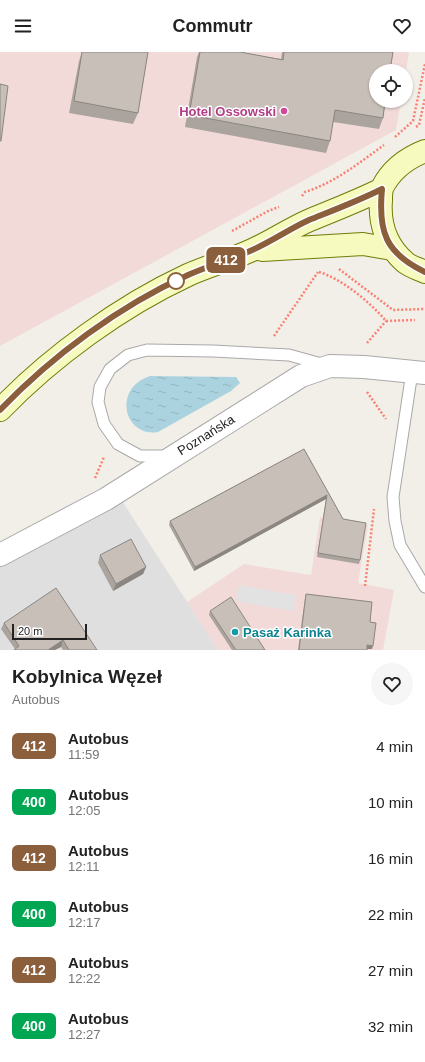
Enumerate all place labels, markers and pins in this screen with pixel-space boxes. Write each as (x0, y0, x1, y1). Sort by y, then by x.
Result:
place label: Hotel Ossowski (179, 104, 276, 119)
marker: Hotel Ossowski (279, 106, 289, 116)
unlabelled marker (167, 272, 185, 290)
place label: Pasaż Karinka (243, 625, 332, 640)
marker: Pasaż Karinka (230, 627, 240, 637)

